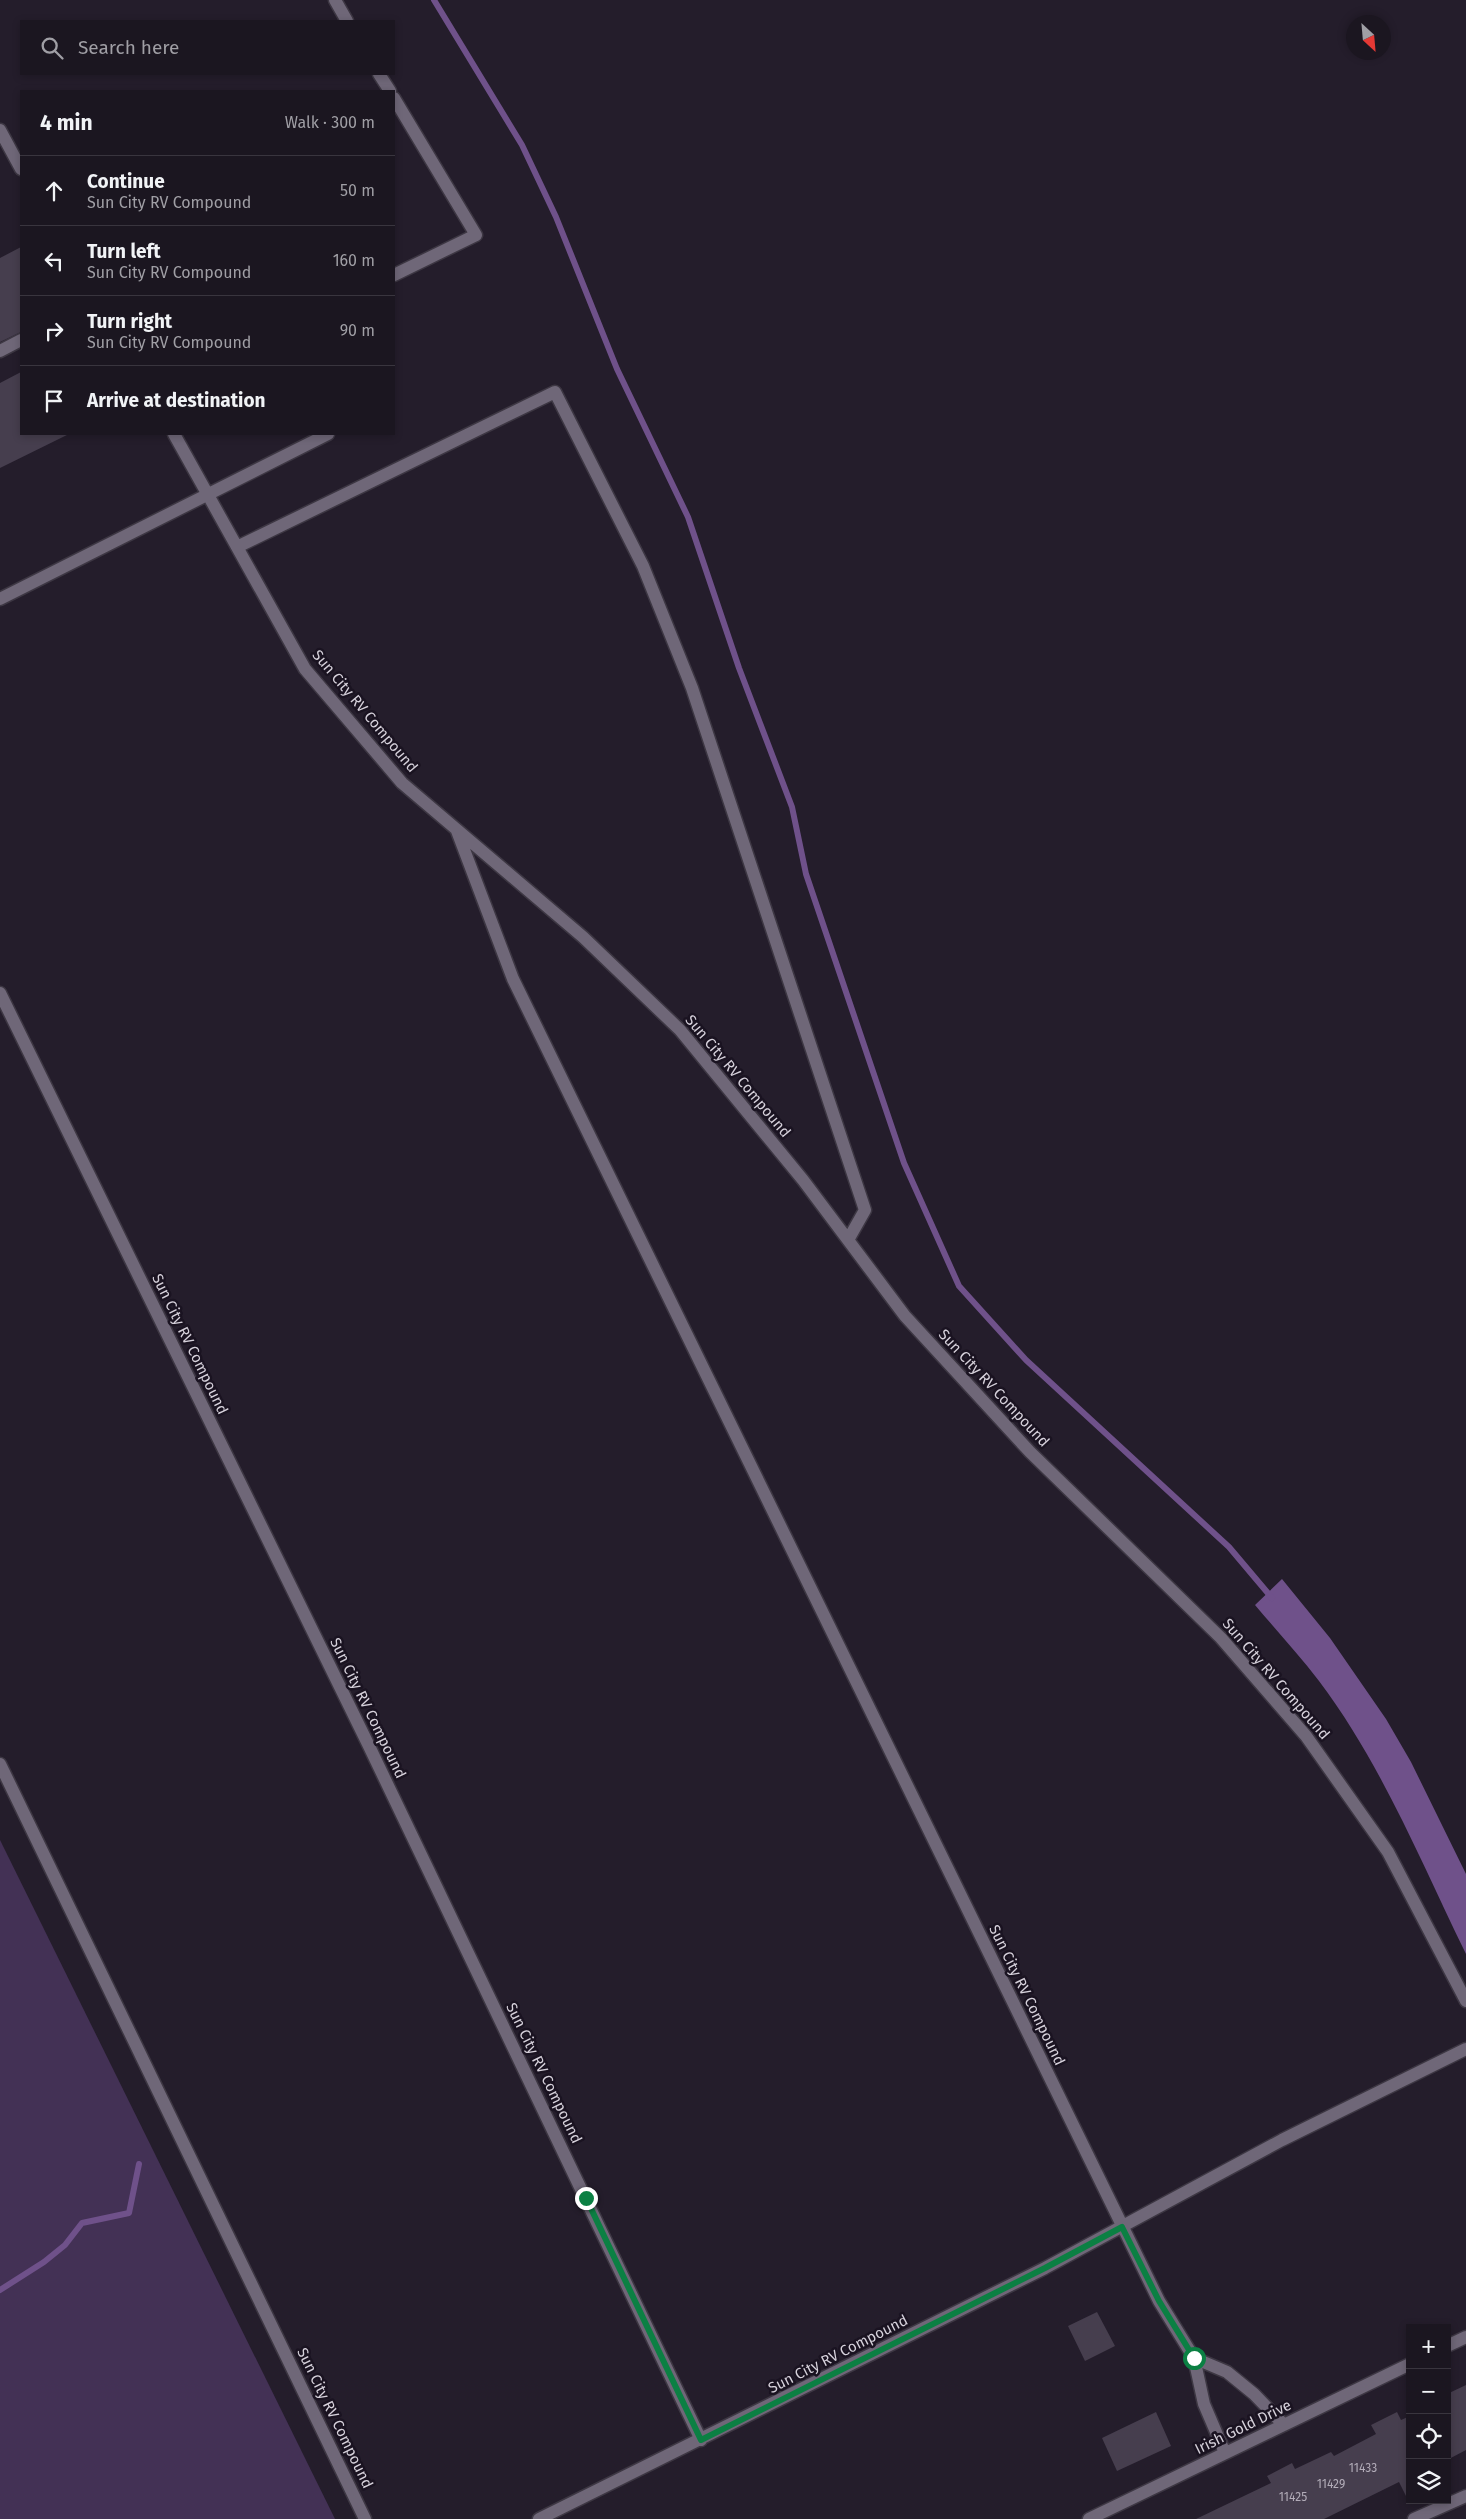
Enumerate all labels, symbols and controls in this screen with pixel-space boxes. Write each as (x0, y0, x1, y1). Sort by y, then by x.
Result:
north arrow (1346, 15, 1391, 60)
search box (20, 20, 395, 75)
icon: search (38, 34, 66, 62)
text: Search here (78, 36, 179, 59)
text: 4 min (40, 110, 93, 136)
text: Walk · 300 m (285, 113, 375, 132)
text: Continue (87, 170, 165, 193)
icon: ahead (40, 177, 68, 205)
text: 50 m (340, 181, 375, 200)
text: Sun City RV Compound (87, 193, 251, 212)
text: Turn left (87, 240, 161, 263)
icon: left (40, 247, 68, 275)
text: 160 m (333, 251, 375, 270)
text: Sun City RV Compound (87, 263, 251, 282)
text: Turn right (87, 310, 172, 333)
icon: right (40, 317, 68, 345)
text: 90 m (340, 321, 375, 340)
text: Sun City RV Compound (87, 333, 251, 352)
icon: arrive (40, 387, 68, 415)
text: Arrive at destination (87, 389, 266, 412)
street label: Sun City RV Compound (309, 646, 421, 776)
street label: Sun City RV Compound (682, 1011, 794, 1141)
street label: Sun City RV Compound (148, 1271, 232, 1417)
street label: Sun City RV Compound (935, 1325, 1053, 1451)
street label: Sun City RV Compound (1219, 1615, 1333, 1743)
street label: Sun City RV Compound (326, 1635, 410, 1781)
street label: Sun City RV Compound (985, 1922, 1069, 2068)
street label: Sun City RV Compound (502, 2000, 586, 2146)
route end (575, 2187, 598, 2210)
street label: Sun City RV Compound (765, 2311, 911, 2397)
map controls (1406, 2324, 1451, 2504)
button: + (1406, 2324, 1451, 2369)
street label: Sun City RV Compound (293, 2345, 377, 2491)
route start (1183, 2347, 1206, 2370)
button: − (1406, 2369, 1451, 2414)
street label: Irish Gold Drive (1192, 2396, 1294, 2458)
button: locate (1406, 2414, 1451, 2459)
button: layers (1406, 2459, 1451, 2504)
house number: 11433 (1349, 2461, 1377, 2475)
house number: 11429 (1317, 2477, 1345, 2491)
house number: 11425 (1279, 2490, 1307, 2504)

